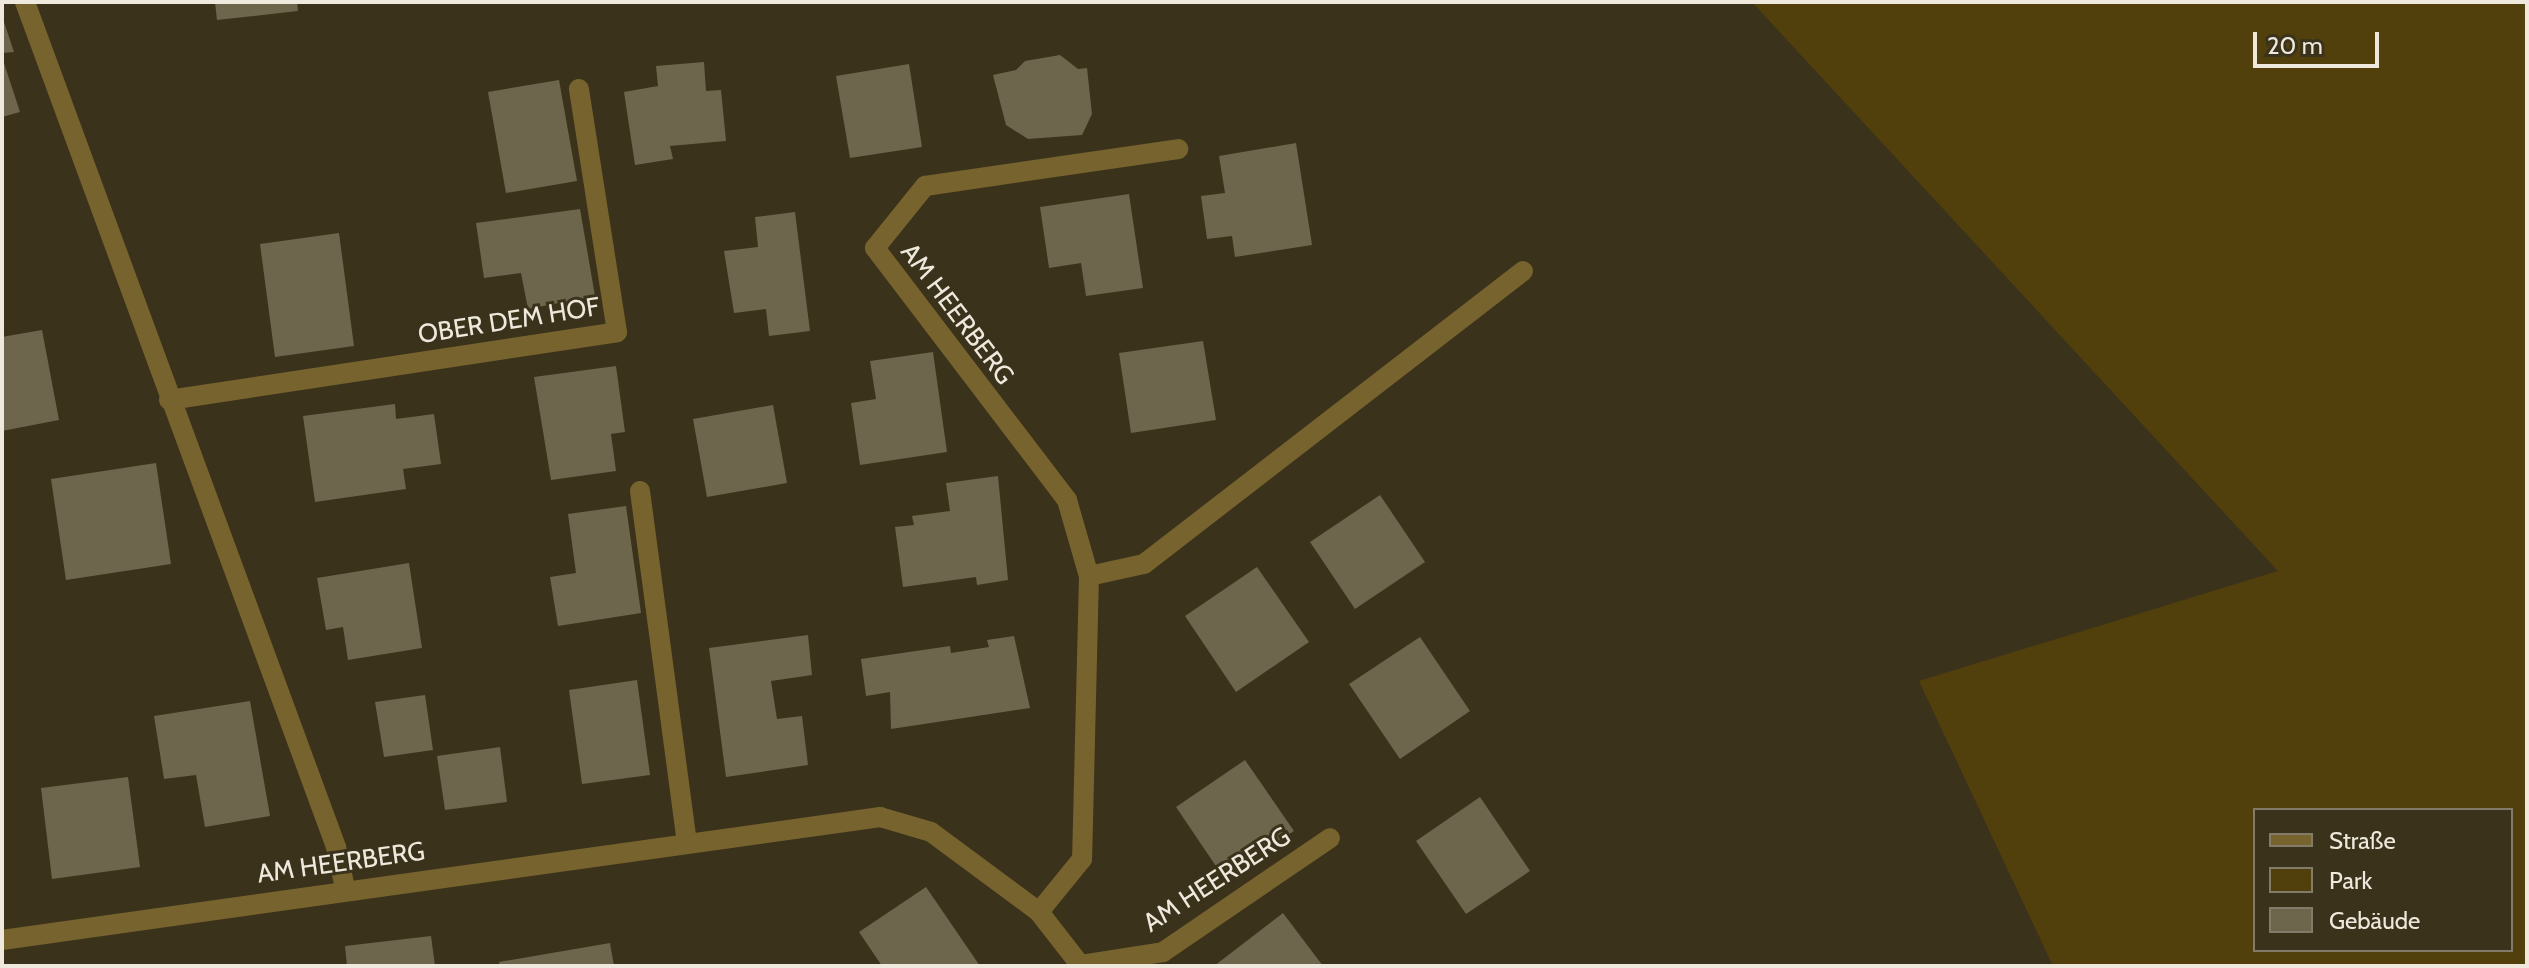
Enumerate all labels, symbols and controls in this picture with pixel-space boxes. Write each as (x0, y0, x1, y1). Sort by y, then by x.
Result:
scale bar (2257, 16, 2383, 66)
text: 20 m (2267, 31, 2323, 60)
street label: AM HEERBERG (894, 237, 1020, 391)
street label: OBER DEM HOF (416, 291, 602, 351)
legend (2253, 808, 2513, 952)
street label: AM HEERBERG (1138, 821, 1296, 939)
text: Straße (2329, 826, 2396, 855)
street label: AM HEERBERG (255, 836, 427, 890)
text: Park (2329, 866, 2372, 895)
text: Gebäude (2329, 906, 2420, 935)

